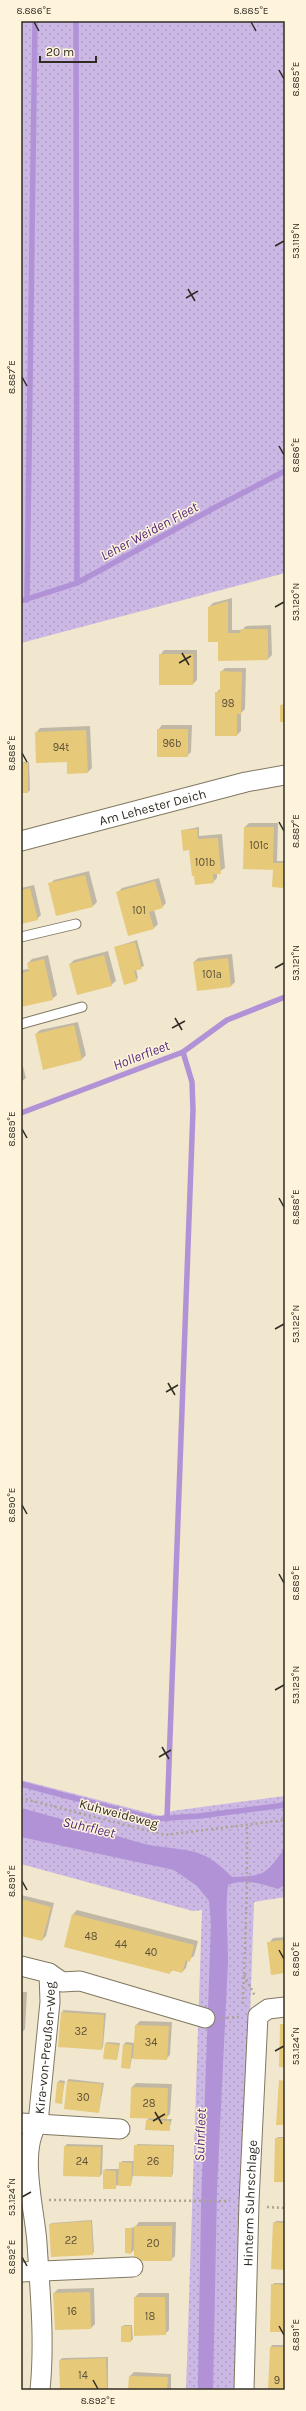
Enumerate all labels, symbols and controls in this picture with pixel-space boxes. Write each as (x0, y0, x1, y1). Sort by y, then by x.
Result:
text: 8.886°E (17, 5, 51, 17)
text: 8.885°E (234, 5, 268, 17)
scale bar (40, 38, 96, 64)
text: 20 m (46, 45, 74, 59)
text: 8.885°E (290, 62, 302, 96)
text: 53.119°N (290, 223, 302, 259)
text: 8.887°E (6, 360, 18, 394)
text: 8.886°E (290, 438, 302, 472)
water label: Leher Weiden Fleet (98, 499, 201, 564)
text: 53.120°N (290, 583, 302, 621)
house number: 98 (221, 697, 235, 710)
text: 8.888°E (6, 735, 18, 771)
house number: 96b (162, 737, 182, 750)
house number: 94t (53, 741, 69, 754)
street label: Am Lehester Deich (98, 786, 208, 828)
text: 8.887°E (290, 814, 302, 848)
house number: 101c (249, 839, 269, 852)
house number: 101b (195, 856, 215, 869)
house number: 101 (132, 904, 146, 917)
text: 53.121°N (290, 945, 302, 981)
house number: 101a (202, 968, 222, 981)
water label: Hollerfleet (110, 1037, 172, 1074)
text: 8.889°E (6, 1111, 18, 1147)
text: 8.888°E (290, 1189, 302, 1225)
text: 53.122°N (290, 1305, 302, 1343)
text: 8.890°E (6, 1488, 18, 1522)
text: 8.889°E (290, 1565, 302, 1601)
text: 53.123°N (290, 1666, 302, 1704)
street label: Kuhweideweg (78, 1796, 161, 1831)
water label: Suhrfleet (61, 1813, 117, 1842)
text: 8.891°E (6, 1865, 18, 1897)
house number: 48 (85, 1930, 98, 1943)
house number: 44 (115, 1938, 127, 1951)
text: 8.890°E (290, 1942, 302, 1976)
house number: 40 (145, 1946, 157, 1959)
street label: Kira-von-Preußen-Weg (32, 1981, 58, 2115)
house number: 32 (75, 2025, 87, 2038)
text: 53.124°N (290, 2027, 302, 2065)
house number: 34 (145, 2036, 157, 2049)
house number: 30 (76, 2091, 90, 2104)
house number: 28 (142, 2097, 156, 2110)
water label: Suhrfleet (191, 2108, 210, 2162)
street label: Hinterm Suhrschlage (240, 2139, 260, 2267)
house number: 24 (76, 2155, 88, 2168)
house number: 26 (147, 2155, 159, 2168)
text: 53.124°N (6, 2178, 18, 2216)
house number: 22 (65, 2234, 77, 2247)
house number: 20 (147, 2237, 159, 2250)
text: 8.892°E (6, 2240, 18, 2274)
house number: 16 (67, 2305, 77, 2318)
house number: 18 (145, 2310, 155, 2323)
text: 8.891°E (290, 2319, 302, 2351)
house number: 14 (78, 2369, 88, 2382)
house number: 9 (274, 2374, 280, 2387)
text: 8.892°E (81, 2395, 115, 2407)

